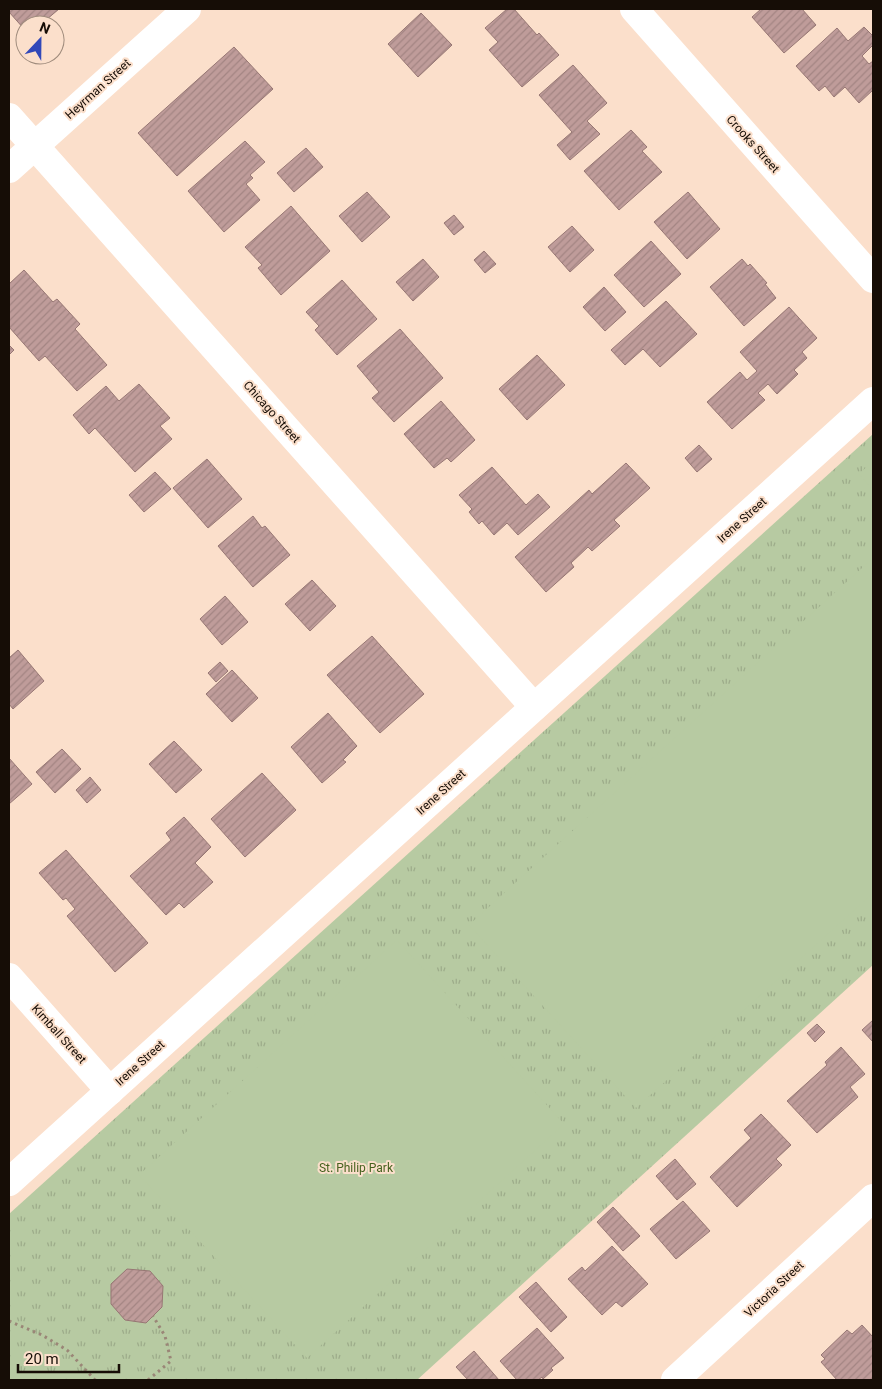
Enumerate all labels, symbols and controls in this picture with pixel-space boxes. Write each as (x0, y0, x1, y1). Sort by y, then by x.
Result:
north arrow (15, 15, 65, 65)
text: N (37, 19, 52, 37)
street label: Heyrman Street (63, 56, 134, 122)
street label: Crooks Street (724, 112, 782, 176)
street label: Chicago Street (241, 378, 303, 446)
street label: Irene Street (715, 494, 769, 546)
street label: Irene Street (414, 766, 468, 818)
street label: Kimball Street (29, 1002, 89, 1066)
street label: Irene Street (113, 1037, 167, 1089)
park label: St. Philip Park (319, 1161, 394, 1175)
street label: Victoria Street (742, 1258, 806, 1320)
scale bar (18, 1342, 119, 1374)
text: 20 m (25, 1350, 59, 1368)

